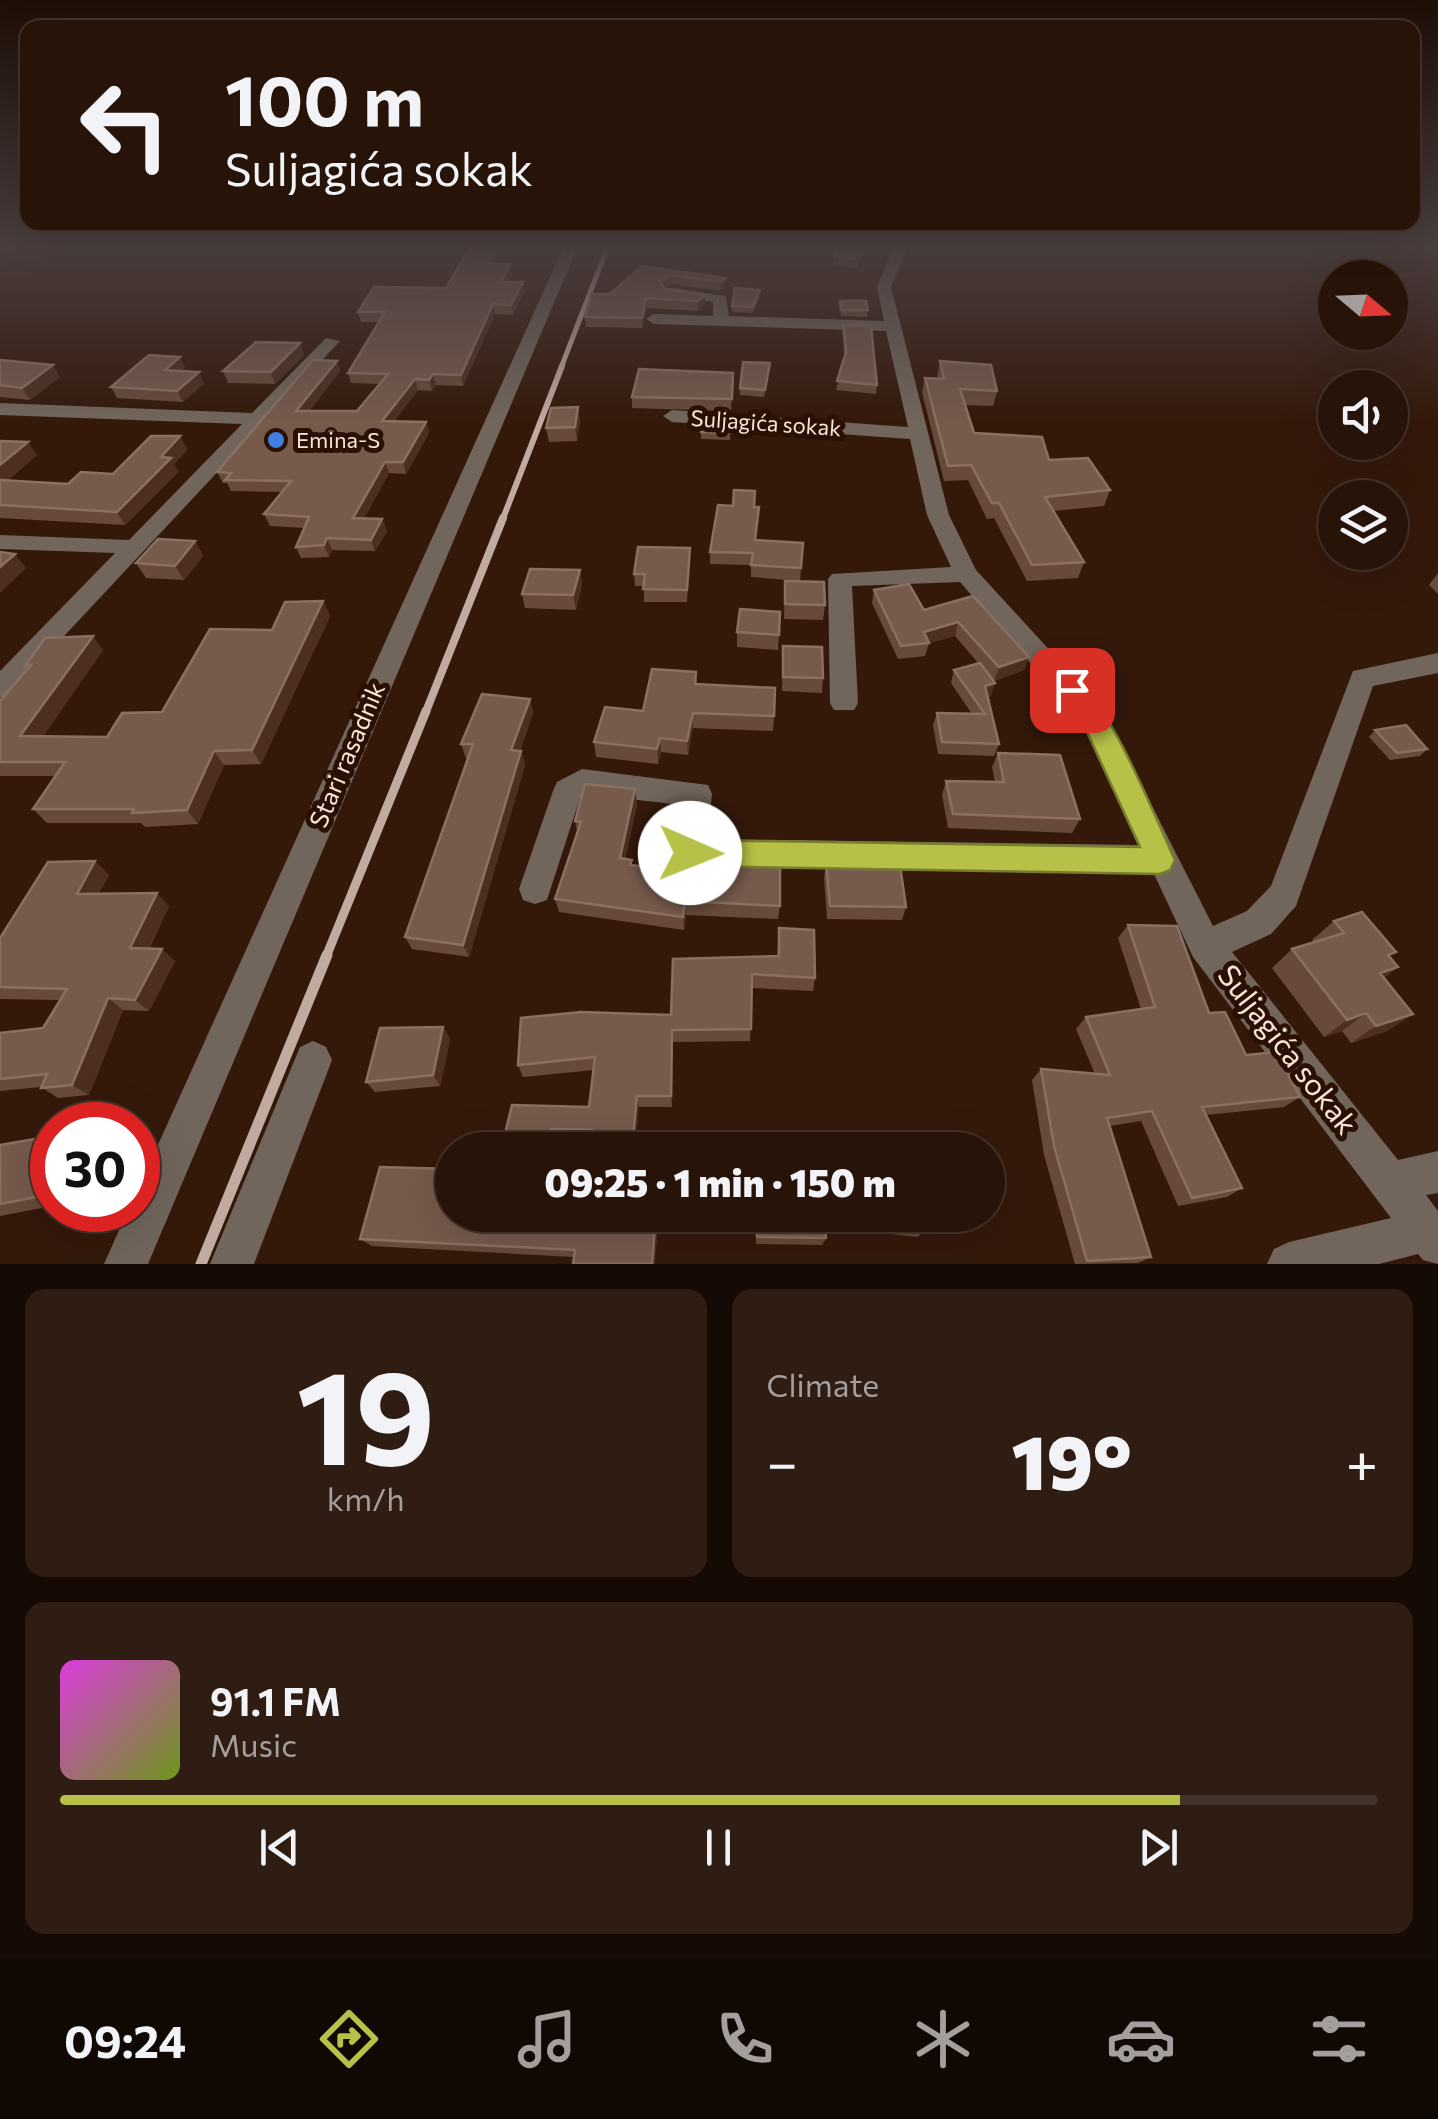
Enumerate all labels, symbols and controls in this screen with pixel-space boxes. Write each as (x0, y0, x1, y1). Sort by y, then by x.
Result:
text: 100 m (225, 55, 424, 140)
icon: left (60, 60, 190, 190)
text: Suljagića sokak (225, 140, 533, 195)
north arrow (1318, 260, 1408, 350)
map controls (1318, 260, 1408, 570)
button: sound (1318, 370, 1408, 460)
street label: Suljagića sokak (690, 404, 842, 441)
place label: Emina-S (296, 426, 380, 453)
marker: Emina-S (265, 429, 287, 451)
button: layers (1318, 480, 1408, 570)
pin (1030, 648, 1115, 733)
icon: arrive (1045, 663, 1100, 718)
street label: Stari rasadnik (302, 677, 390, 832)
position arrow (638, 801, 742, 905)
street label: Suljagića sokak (1211, 956, 1367, 1141)
speed limit sign: 30 (30, 1102, 160, 1232)
text: 09:25 · 1 min · 150 m (544, 1158, 896, 1205)
text: 19 (296, 1333, 435, 1492)
text: Climate (767, 1364, 879, 1404)
text: 19° (1011, 1414, 1132, 1505)
text: − (767, 1427, 798, 1494)
text: + (1346, 1427, 1378, 1494)
text: km/h (327, 1478, 405, 1518)
text: 91.1 FM (210, 1677, 341, 1724)
text: Music (210, 1724, 297, 1764)
icon: previous (252, 1820, 307, 1875)
icon: pause (691, 1820, 746, 1875)
icon: next (1131, 1820, 1186, 1875)
icon: directions (314, 2004, 384, 2074)
icon: music (512, 2004, 582, 2074)
icon: phone (710, 2004, 780, 2074)
icon: climate (908, 2004, 978, 2074)
icon: car (1106, 2004, 1176, 2074)
icon: filters (1304, 2004, 1374, 2074)
text: 09:24 (64, 2012, 186, 2067)

